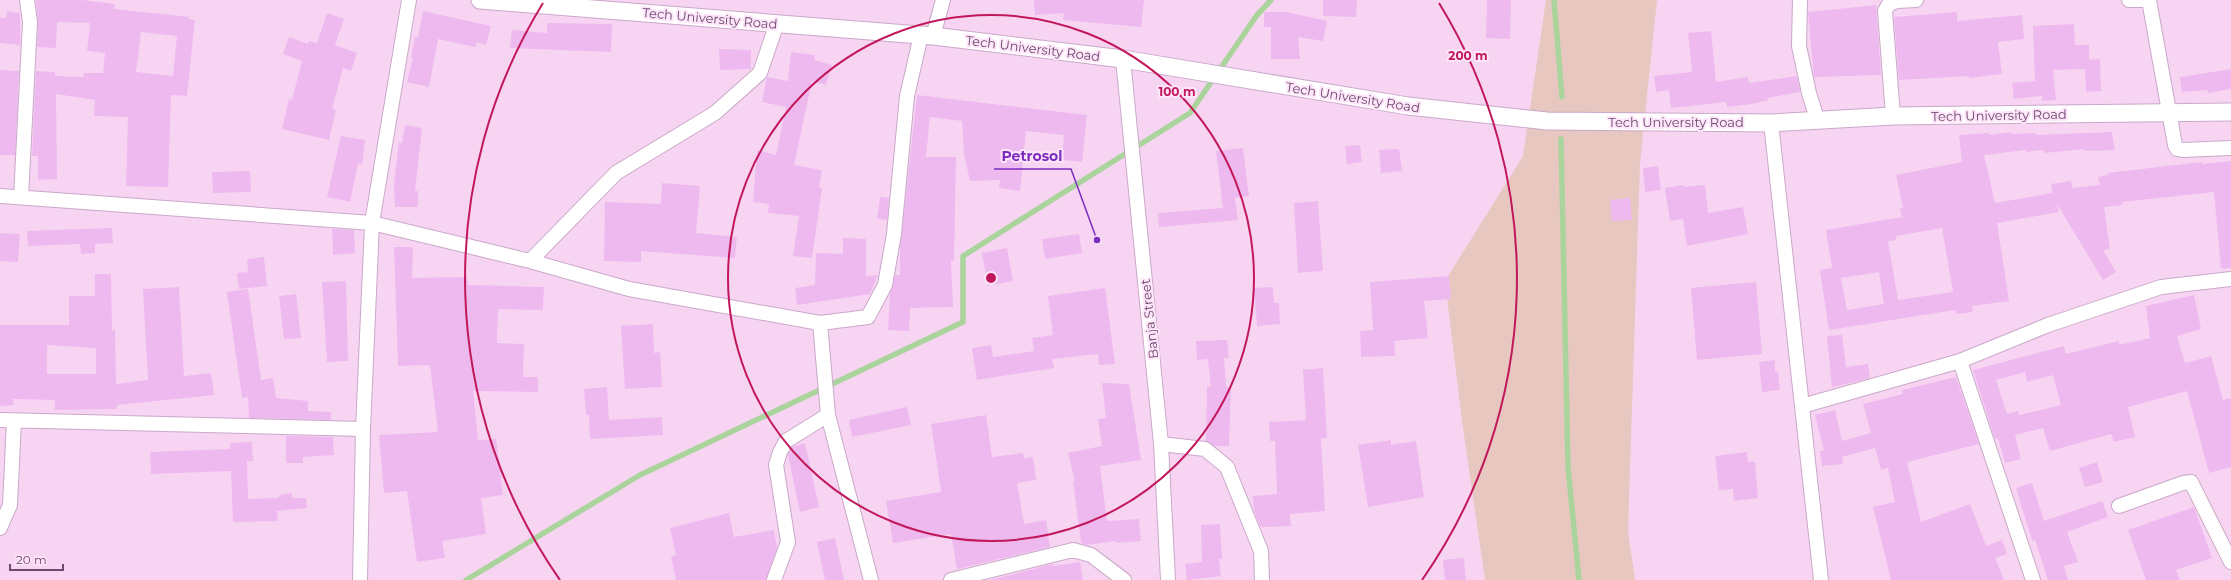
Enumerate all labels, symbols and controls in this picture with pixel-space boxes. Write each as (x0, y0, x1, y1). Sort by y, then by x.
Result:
street label: Tech University Road (642, 4, 778, 32)
street label: Tech University Road (965, 32, 1101, 64)
text: 200 m (1448, 48, 1488, 63)
street label: Tech University Road (1285, 79, 1421, 115)
text: 100 m (1159, 84, 1195, 99)
street label: Tech University Road (1931, 106, 2067, 124)
street label: Tech University Road (1608, 114, 1744, 130)
callout: Petrosol (994, 143, 1071, 169)
text: Petrosol (1002, 147, 1062, 165)
centre of rings (984, 271, 998, 285)
street label: Banja Street (1137, 278, 1161, 360)
scale bar (10, 546, 63, 572)
text: 20 m (16, 552, 47, 567)

